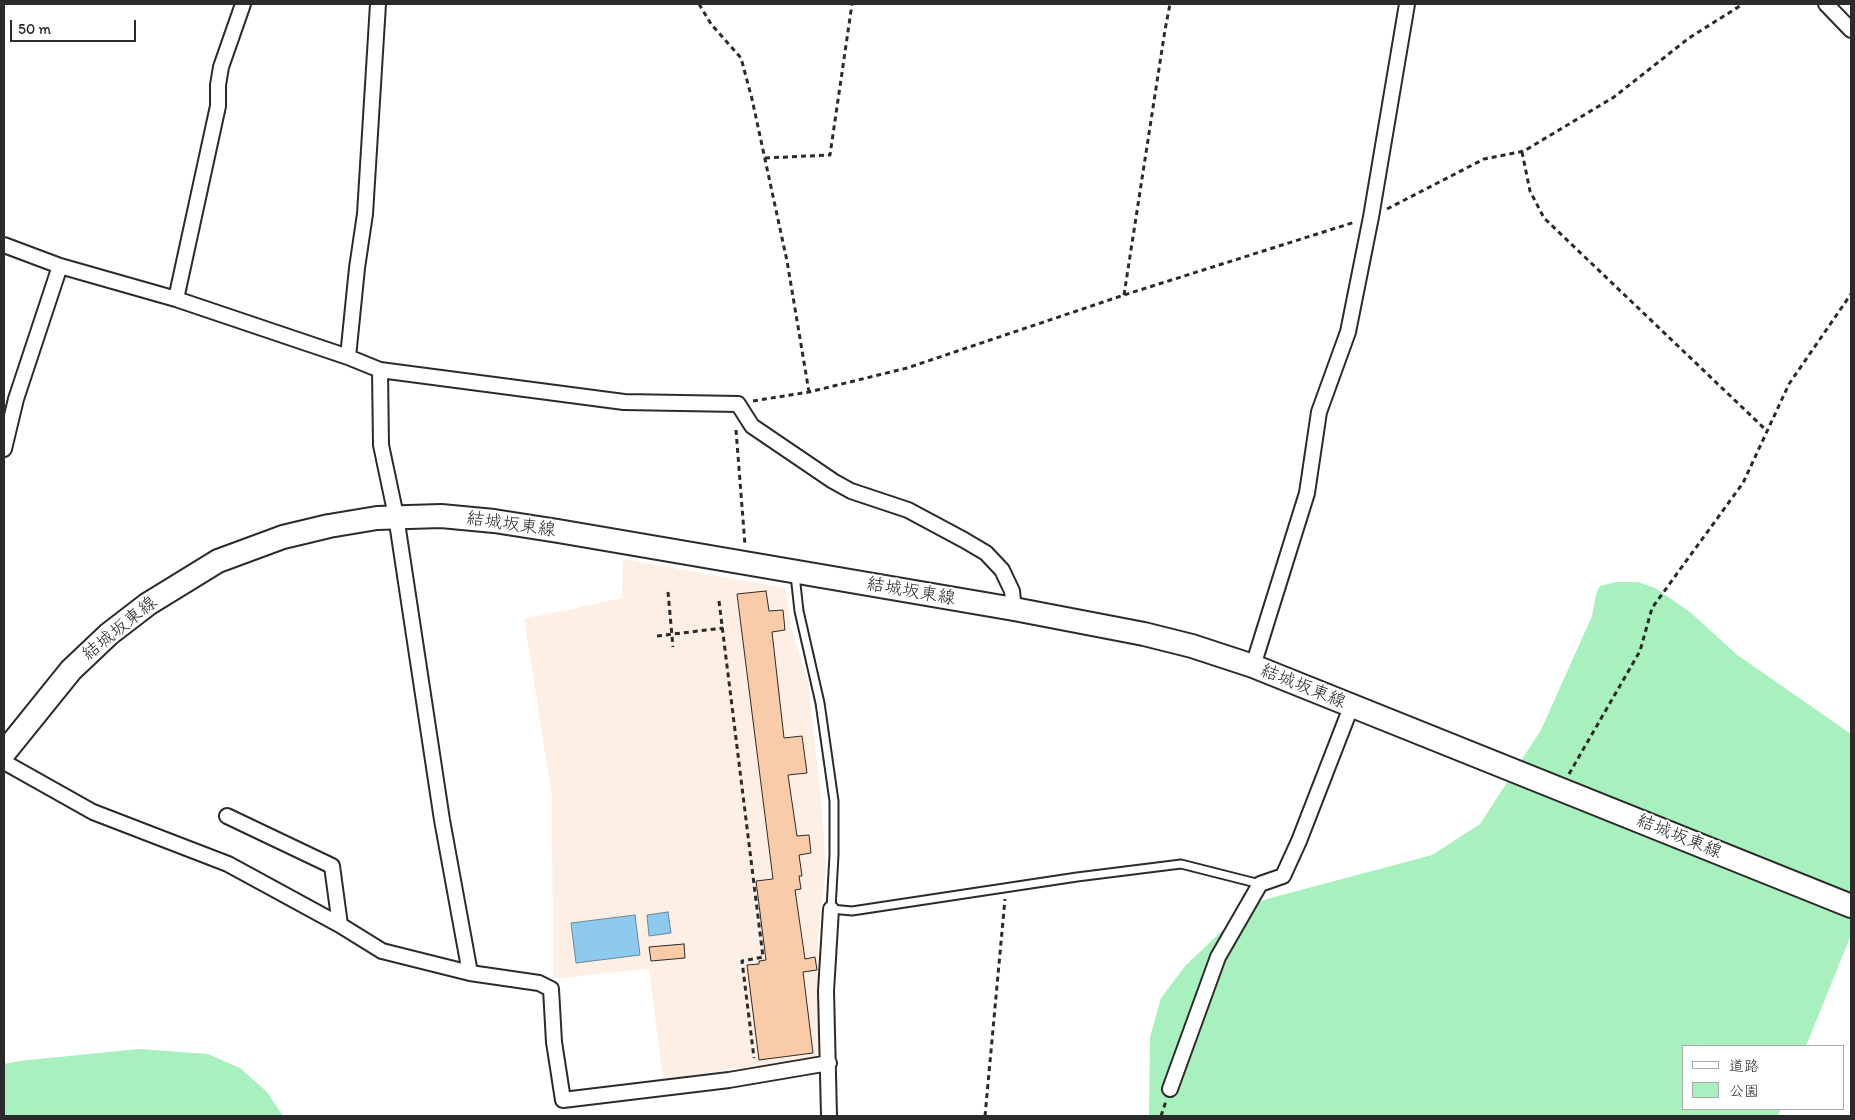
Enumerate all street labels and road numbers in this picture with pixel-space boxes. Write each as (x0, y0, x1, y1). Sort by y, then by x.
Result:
street label: 結城坂東線 (465, 508, 557, 542)
street label: 結城坂東線 (865, 574, 957, 610)
street label: 結城坂東線 (78, 592, 162, 666)
street label: 結城坂東線 (1257, 660, 1349, 714)
street label: 結城坂東線 (1633, 810, 1725, 864)

